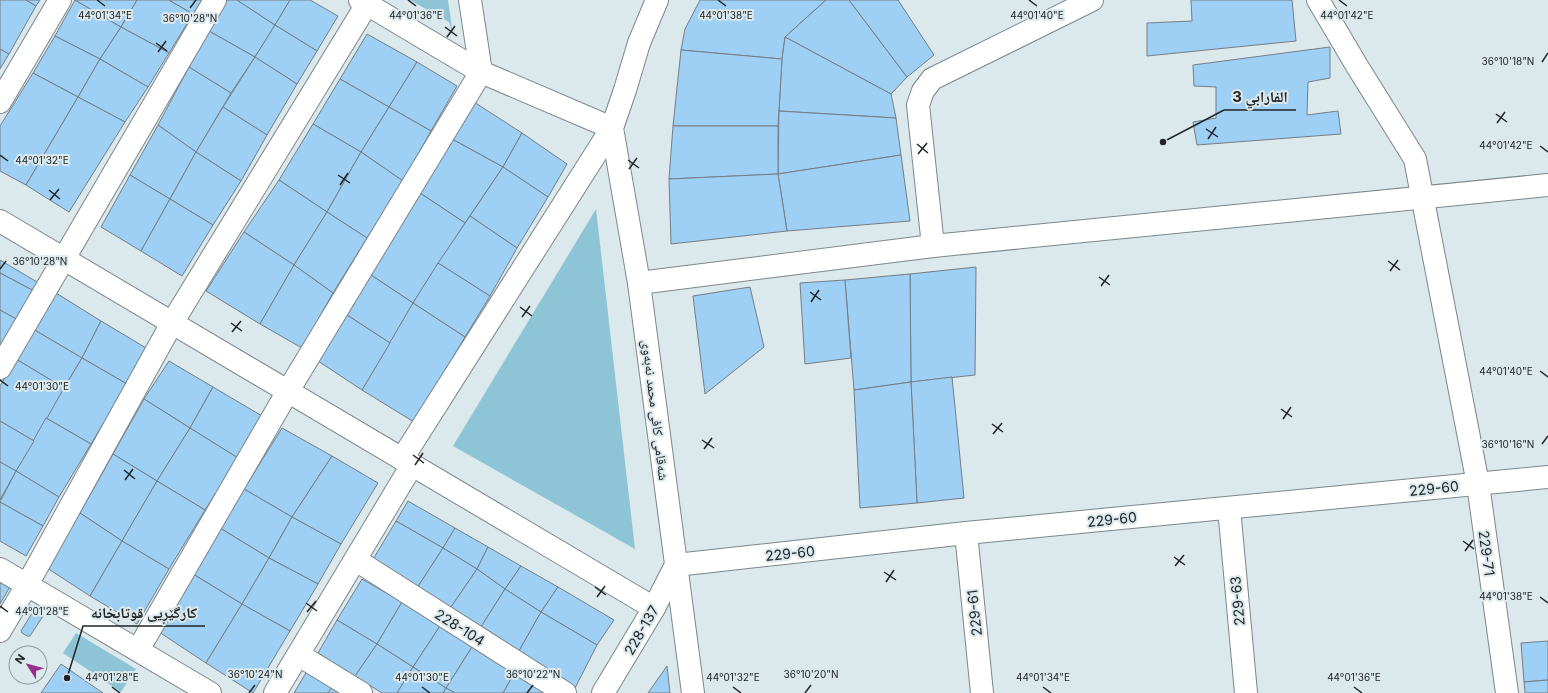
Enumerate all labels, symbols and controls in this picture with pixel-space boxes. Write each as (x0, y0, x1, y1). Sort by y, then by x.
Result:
text: 44°01'34"E (78, 9, 132, 21)
text: 44°01'36"E (389, 9, 443, 21)
text: 44°01'38"E (699, 9, 753, 21)
text: 44°01'40"E (1010, 9, 1064, 21)
text: 44°01'42"E (1320, 9, 1374, 21)
text: 36°10'28"N (163, 12, 217, 24)
text: 36°10'18"N (1482, 55, 1534, 67)
callout: الفارابي 3 (1224, 83, 1296, 110)
text: الفارابي 3 (1232, 87, 1288, 109)
text: 44°01'42"E (1479, 139, 1533, 151)
text: 44°01'32"E (15, 154, 69, 166)
text: 36°10'28"N (13, 255, 67, 267)
street label: شەقامی کافی محمد نەبەوی (638, 339, 673, 481)
text: 44°01'40"E (1479, 365, 1533, 377)
text: 44°01'30"E (15, 380, 69, 392)
text: 36°10'16"N (1482, 438, 1534, 450)
street label: 229-60 (1408, 477, 1460, 499)
street label: 229-60 (1086, 508, 1138, 530)
street label: 229-71 (1475, 529, 1499, 577)
street label: 229-60 (764, 542, 816, 564)
street label: 229-63 (1226, 576, 1248, 626)
street label: 229-61 (963, 589, 985, 637)
text: 44°01'38"E (1479, 590, 1533, 602)
callout: کارگێڕیی قوتابخانە (83, 599, 205, 626)
street label: 228-137 (620, 602, 662, 658)
text: کارگێڕیی قوتابخانە (91, 603, 197, 625)
text: 44°01'28"E (15, 605, 69, 617)
street label: 228-104 (432, 605, 488, 649)
north arrow (8, 645, 48, 685)
text: N (12, 652, 28, 667)
text: 36°10'24"N (228, 668, 282, 680)
text: 36°10'22"N (506, 668, 560, 680)
text: 36°10'20"N (784, 668, 838, 680)
text: 44°01'28"E (85, 671, 139, 683)
text: 44°01'30"E (395, 671, 449, 683)
text: 44°01'32"E (706, 671, 760, 683)
text: 44°01'34"E (1016, 671, 1070, 683)
text: 44°01'36"E (1327, 671, 1381, 683)

